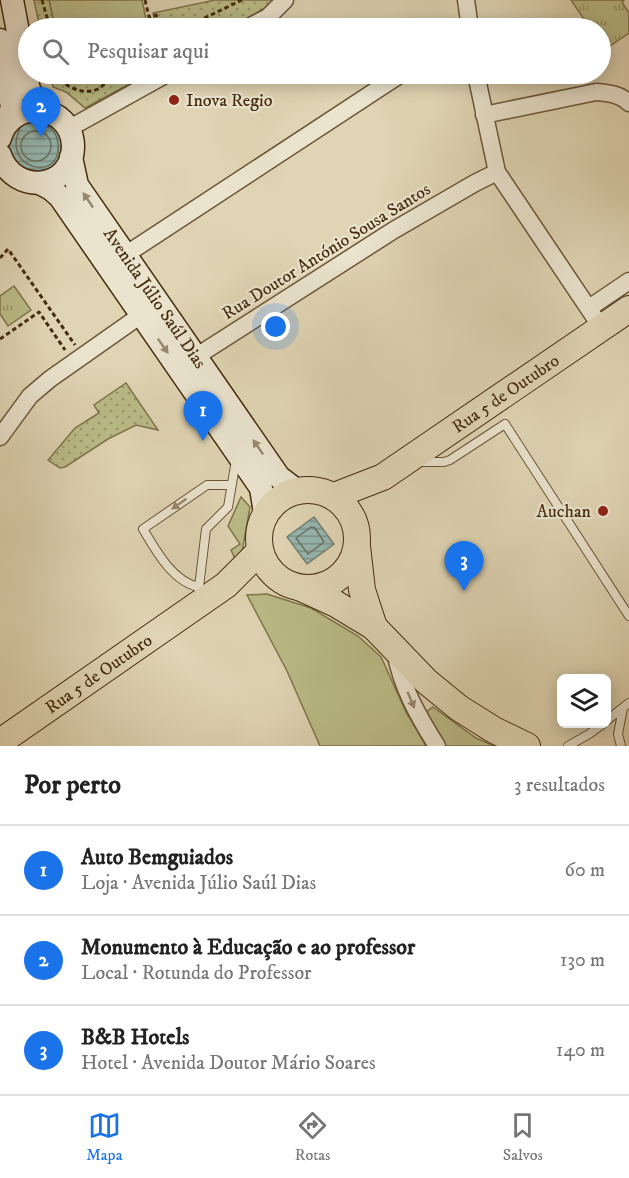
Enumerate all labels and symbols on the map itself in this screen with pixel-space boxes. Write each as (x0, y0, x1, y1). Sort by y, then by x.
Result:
pin: 2 (22, 88, 60, 137)
place label: Inova Regio (186, 90, 273, 112)
marker: Inova Regio (167, 93, 181, 107)
street label: Rua Doutor António Sousa Santos (218, 179, 435, 325)
one-way arrow (82, 192, 93, 208)
street label: Avenida Júlio Saúl Dias (98, 224, 211, 373)
your location (261, 312, 290, 341)
one-way arrow (157, 337, 169, 353)
street label: Rua 5 de Outubro (448, 350, 564, 438)
pin: 1 (184, 392, 222, 441)
one-way arrow (252, 439, 264, 455)
one-way arrow (171, 498, 187, 509)
place label: Auchan (537, 501, 592, 523)
marker: Auchan (596, 504, 610, 518)
pin: 3 (444, 542, 484, 591)
street label: Rua 5 de Outubro (41, 630, 157, 719)
one-way arrow (407, 691, 416, 709)

